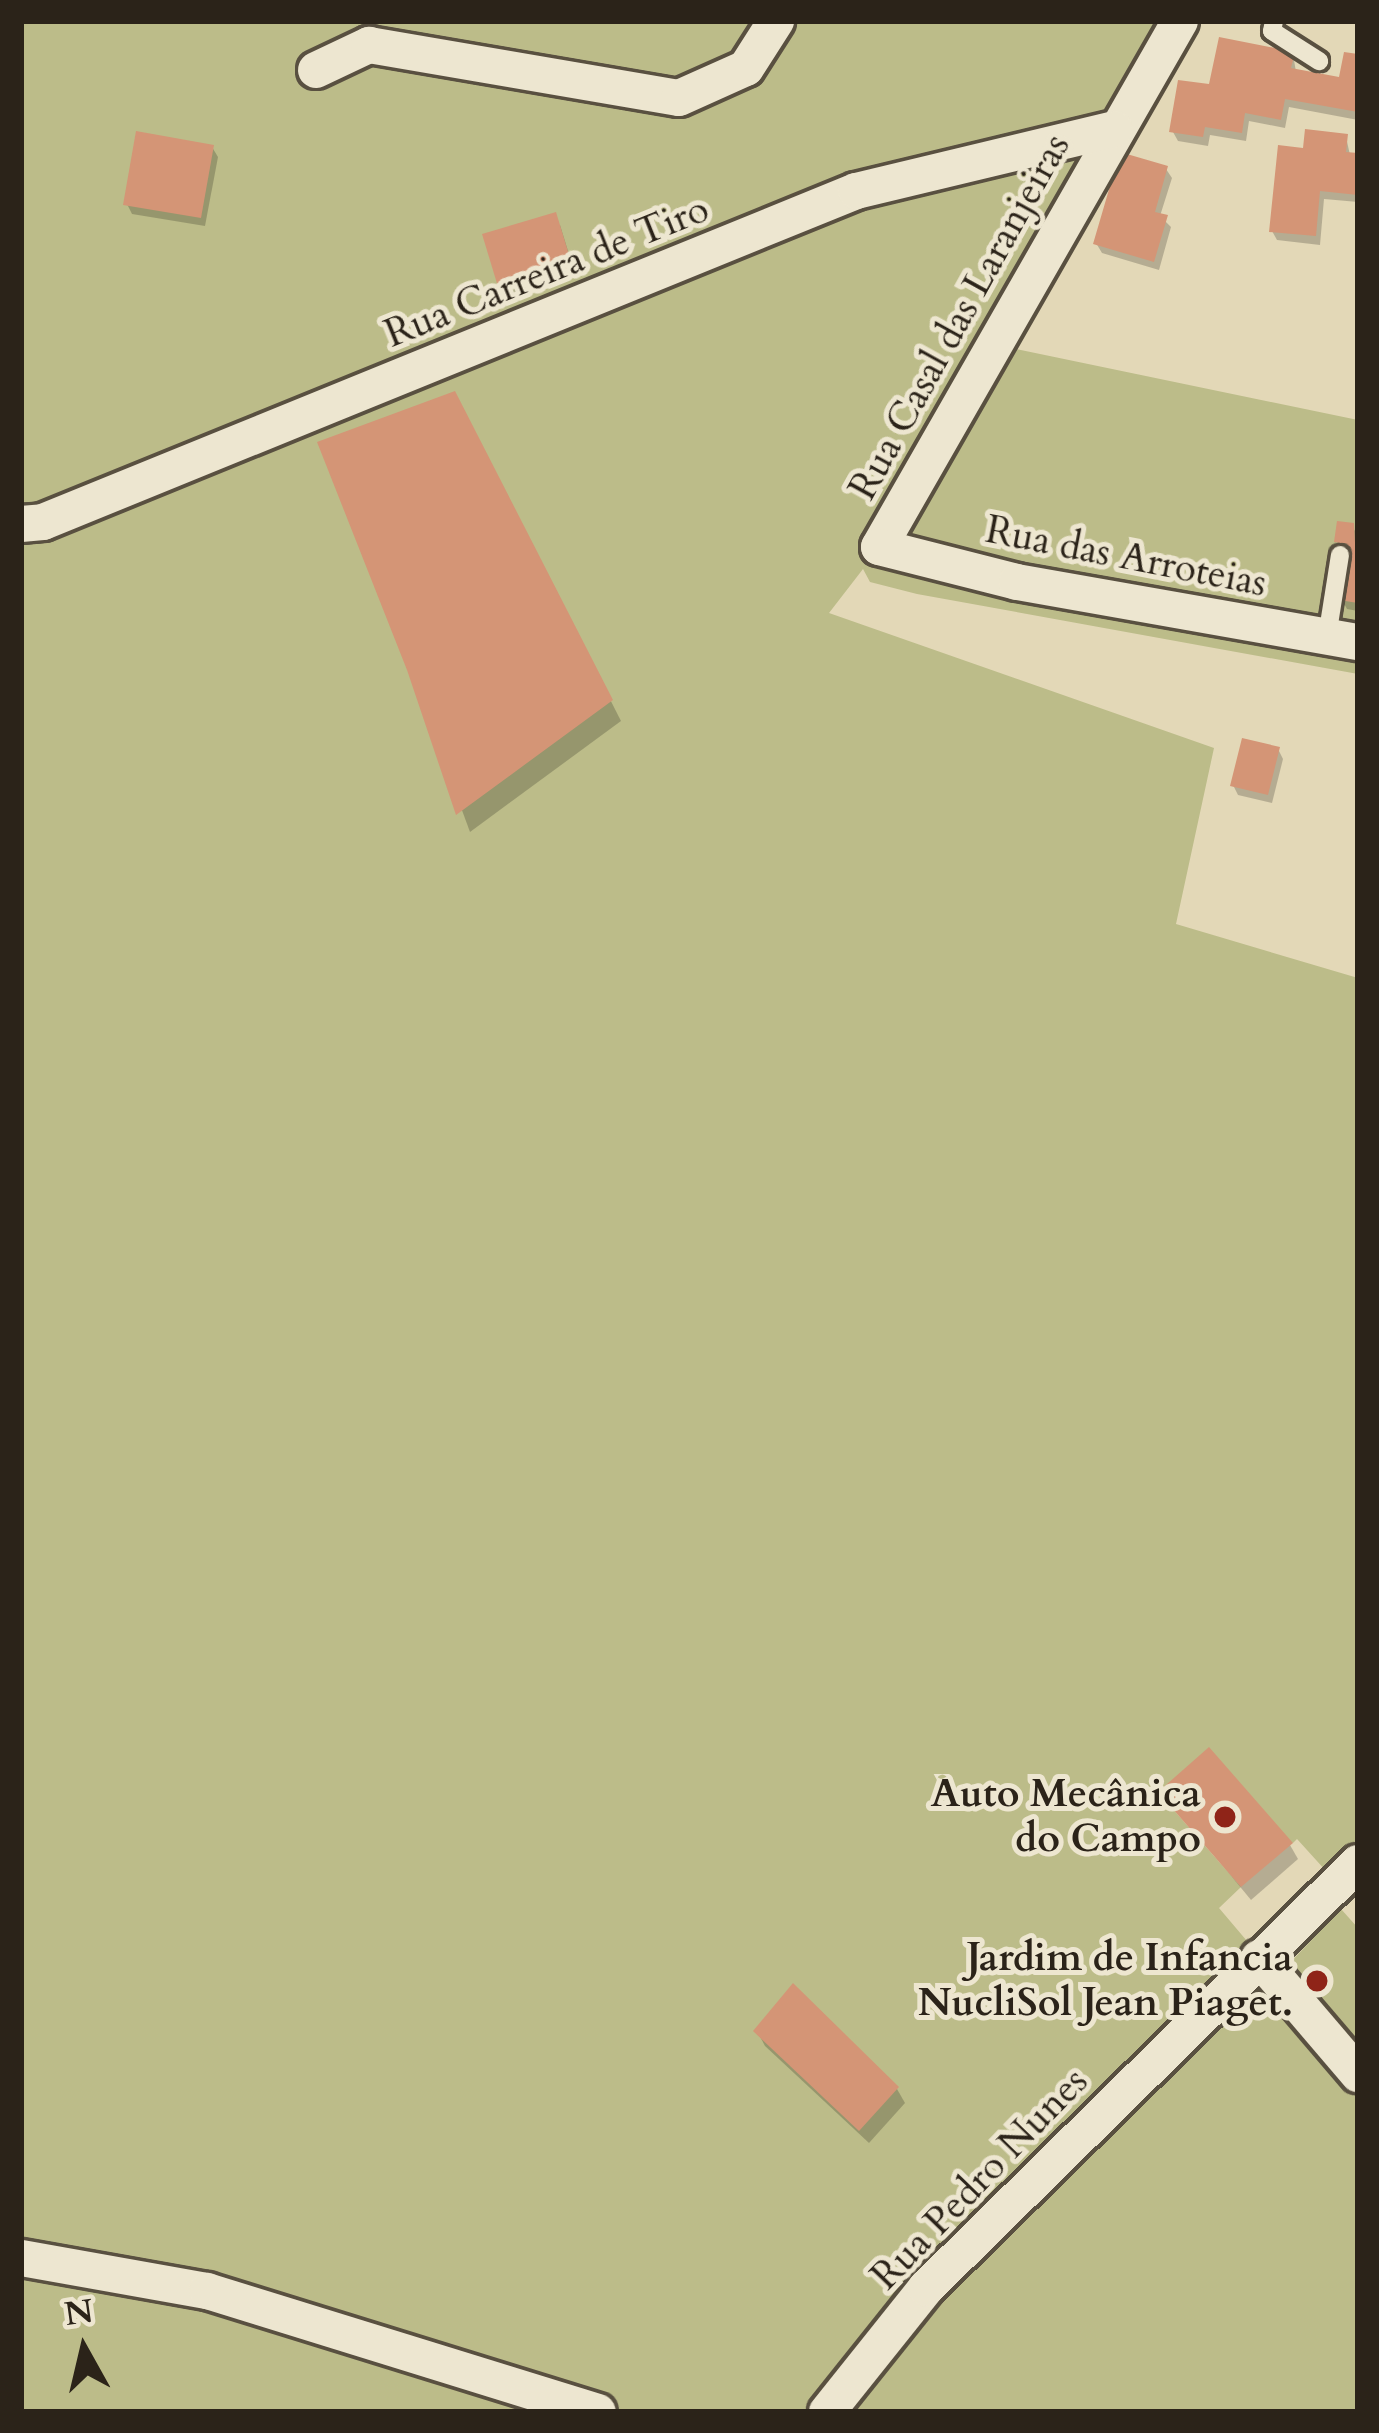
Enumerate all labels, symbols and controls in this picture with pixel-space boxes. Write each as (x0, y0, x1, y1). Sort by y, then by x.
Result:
street label: Rua Casal das Laranjeiras (840, 126, 1080, 508)
street label: Rua Carreira de Tiro (378, 186, 716, 358)
street label: Rua das Arroteias (982, 507, 1270, 607)
place label: Auto Mecânica do Campo (931, 1772, 1201, 1863)
marker: Auto Mecânica do Campo (1212, 1804, 1238, 1830)
place label: Jardim de Infancia NucliSol Jean Piaget. (918, 1936, 1293, 2027)
marker: Jardim de Infancia NucliSol Jean Piaget. (1304, 1968, 1330, 1994)
street label: Rua Pedro Nunes (862, 2058, 1098, 2300)
north arrow (24, 2289, 144, 2409)
text: N (62, 2289, 96, 2337)

